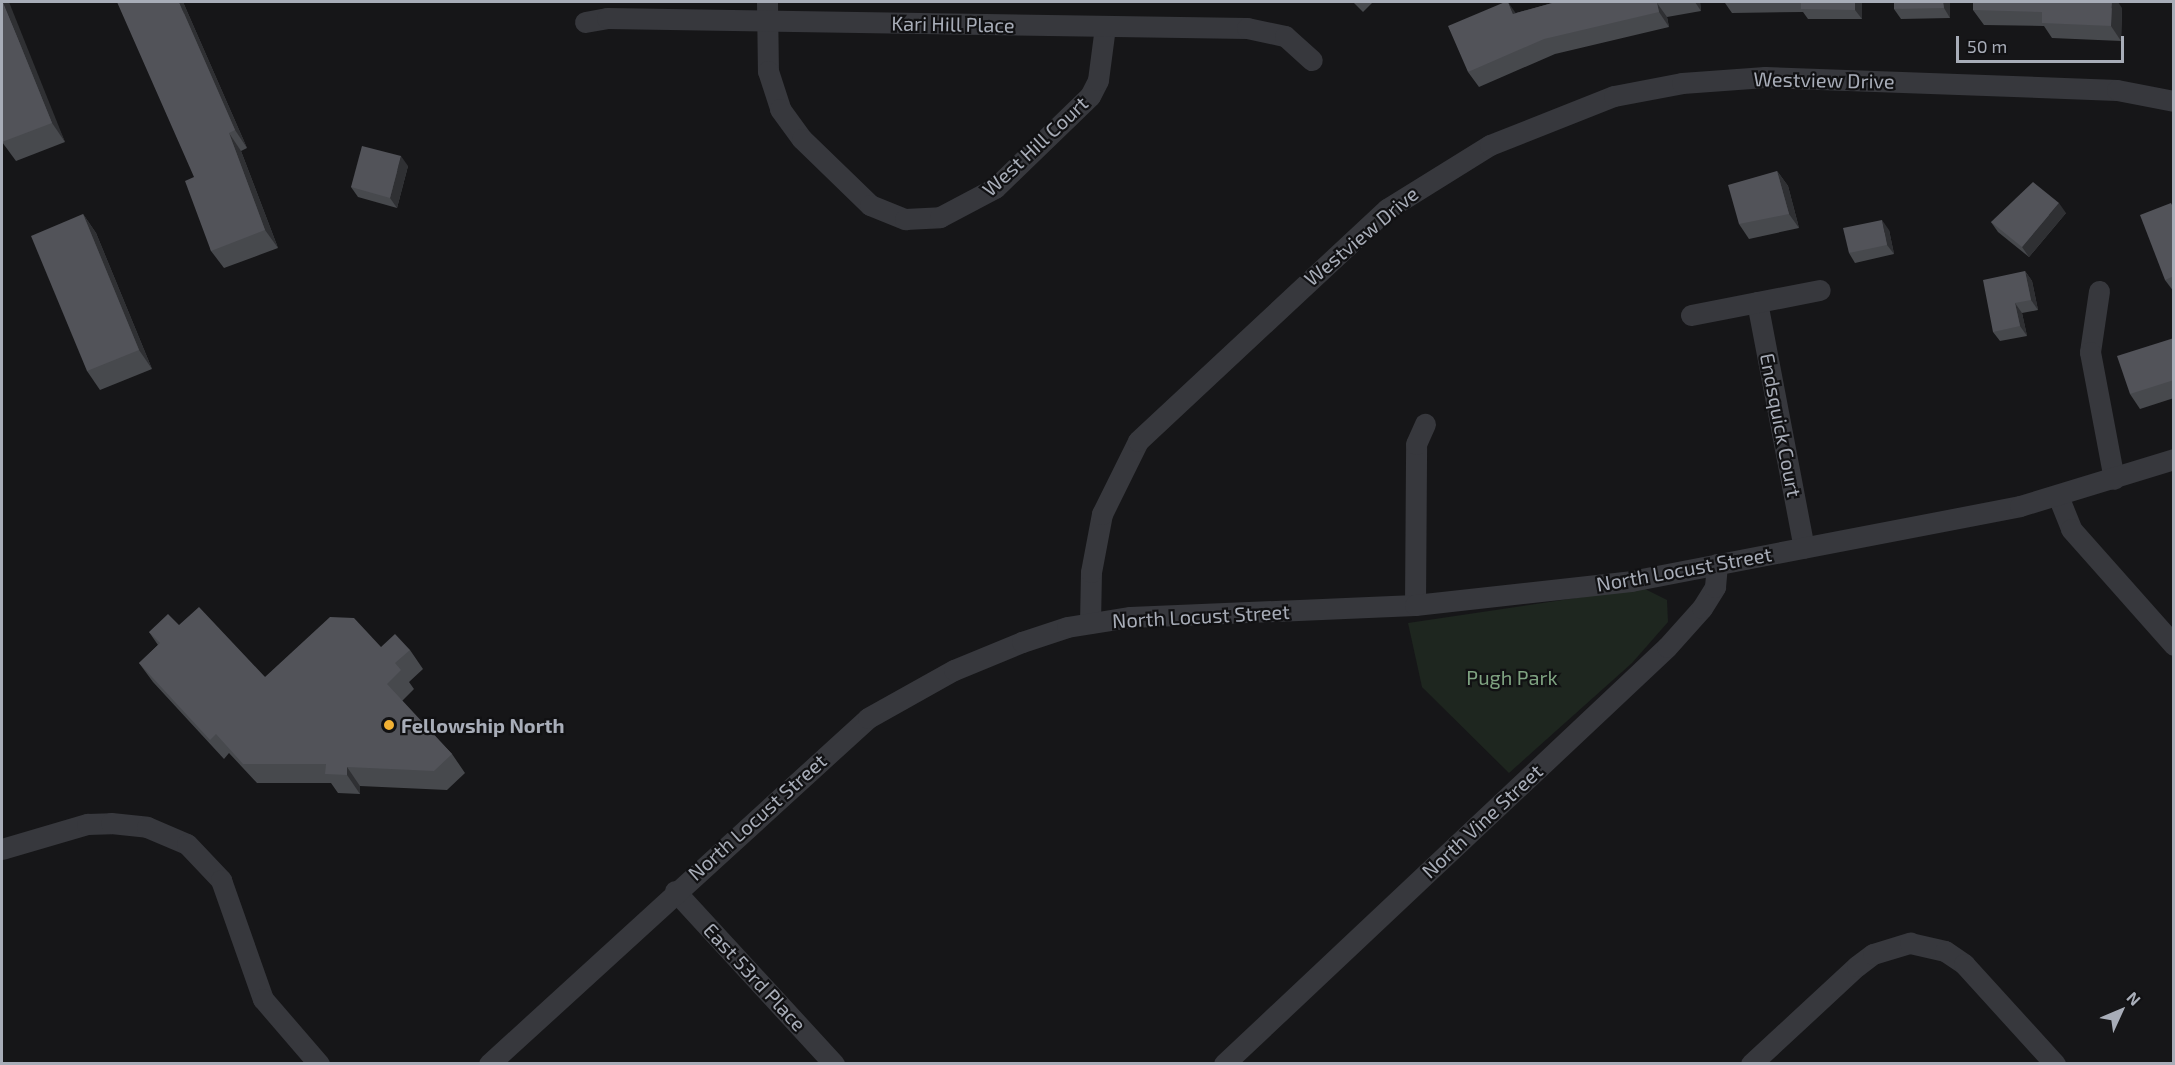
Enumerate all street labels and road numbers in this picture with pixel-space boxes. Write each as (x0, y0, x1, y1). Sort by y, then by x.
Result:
street label: Kari Hill Place (891, 11, 1015, 37)
street label: Westview Drive (1753, 67, 1895, 93)
street label: West Hill Court (977, 91, 1093, 201)
street label: Westview Drive (1299, 181, 1423, 291)
street label: Endsquick Court (1755, 351, 1807, 499)
street label: North Locust Street (1594, 542, 1774, 596)
street label: North Locust Street (1112, 599, 1290, 633)
street label: North Locust Street (683, 749, 831, 885)
street label: North Vine Street (1417, 759, 1547, 883)
street label: East 53rd Place (699, 918, 811, 1036)

